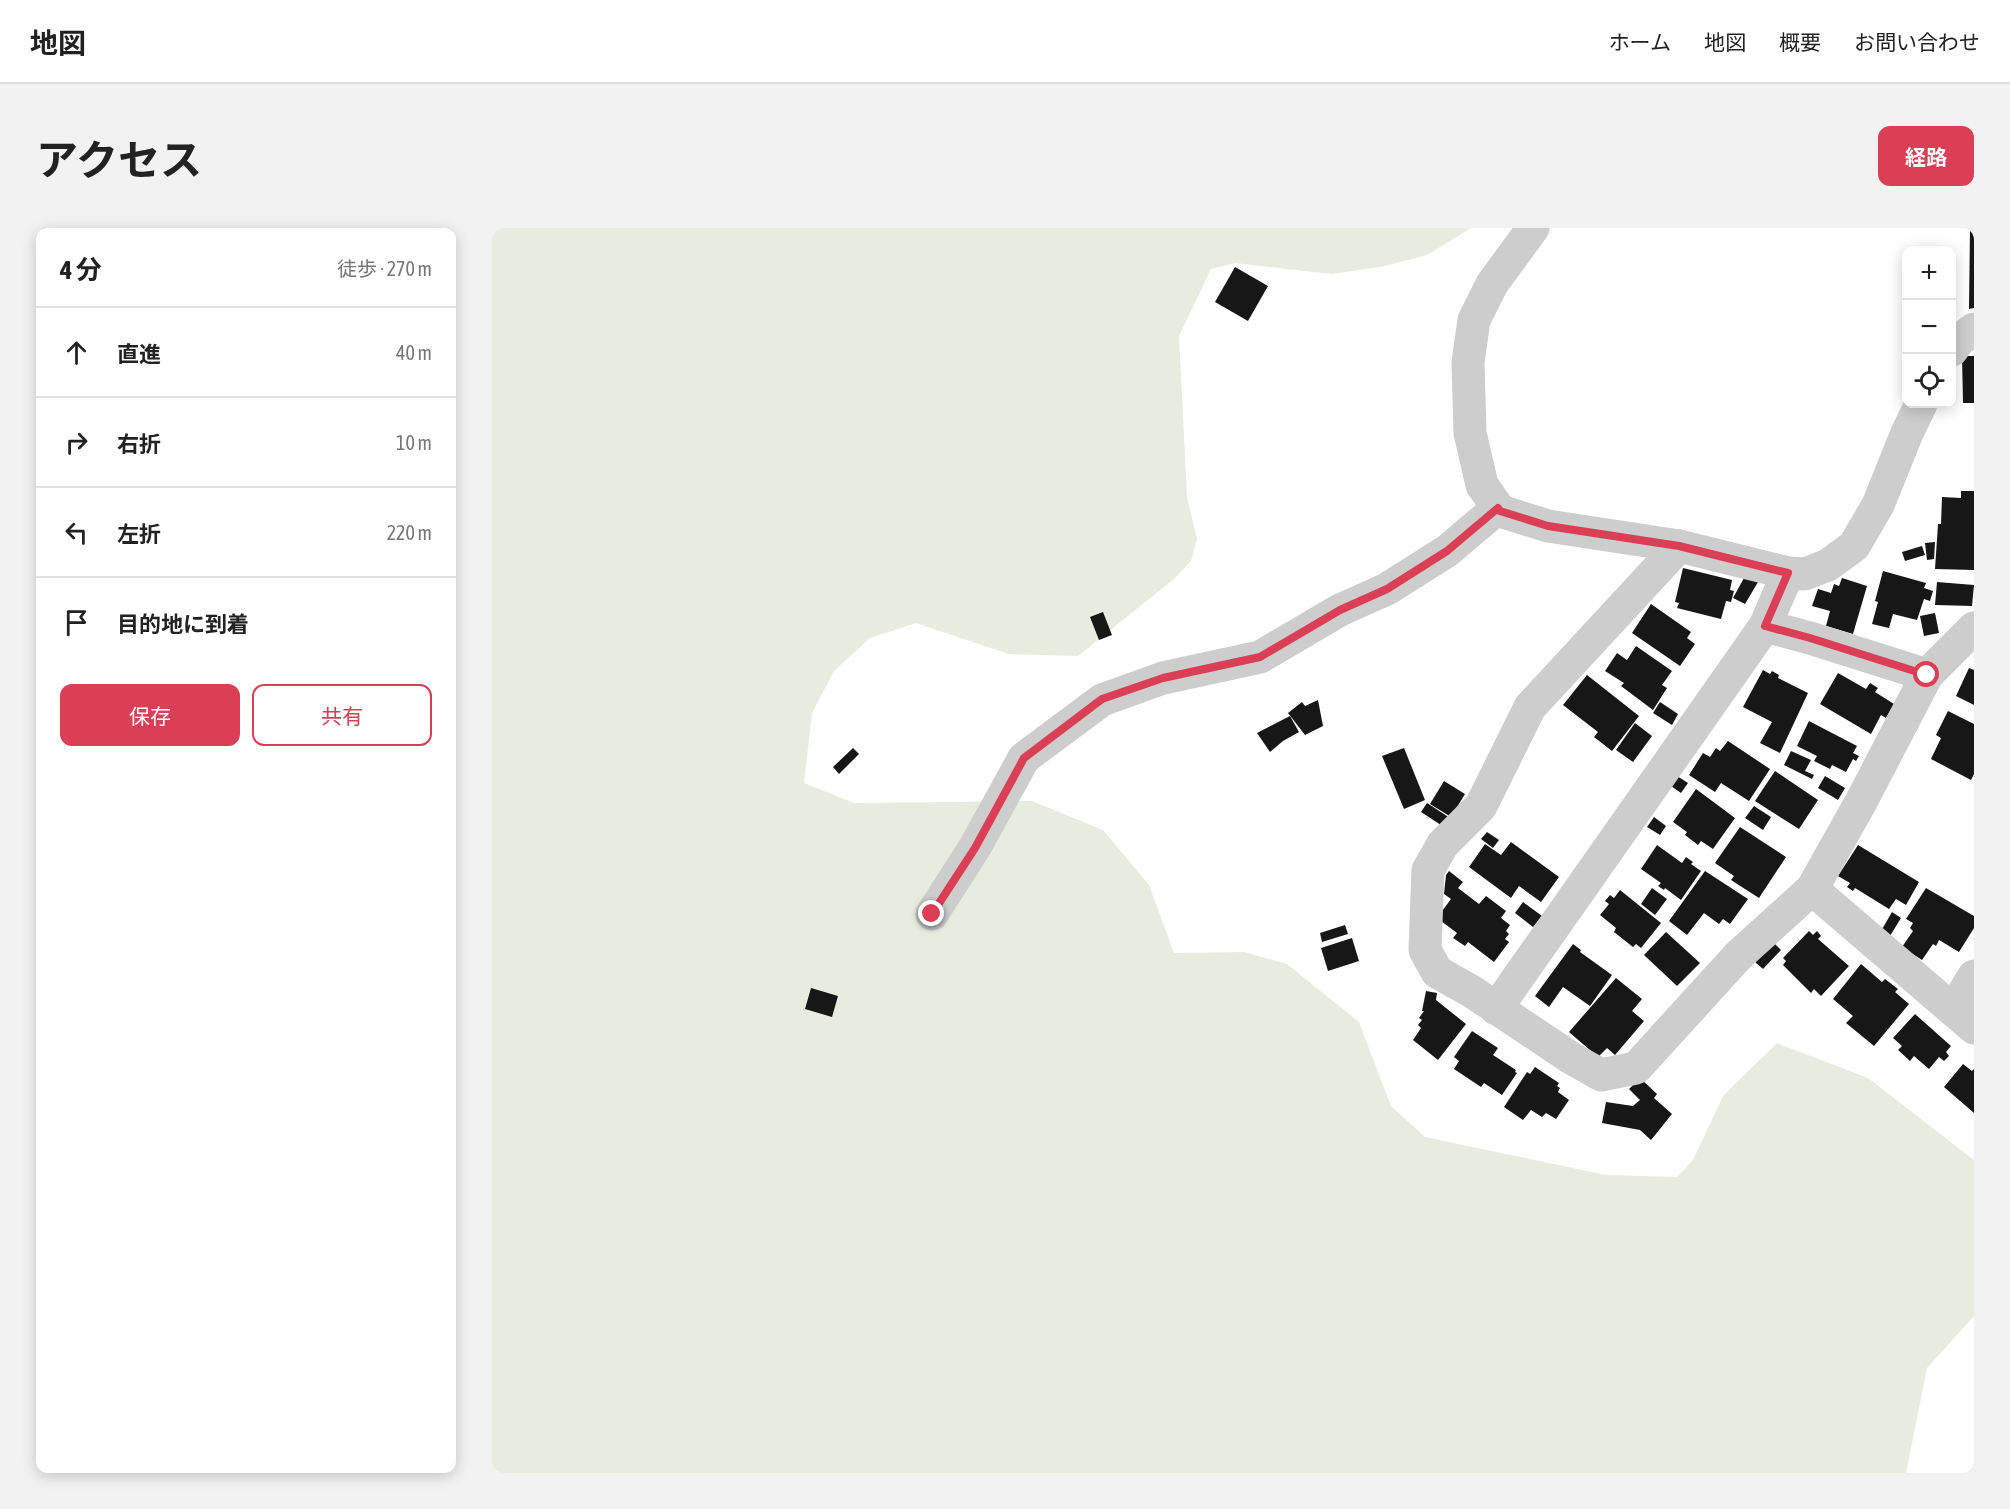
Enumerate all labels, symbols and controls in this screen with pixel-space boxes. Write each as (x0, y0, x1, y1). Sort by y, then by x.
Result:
text: 地図 (30, 27, 86, 59)
text: ホーム (1609, 30, 1671, 54)
text: 地図 (1704, 30, 1746, 54)
text: 概要 (1779, 30, 1821, 54)
text: お問い合わせ (1854, 30, 1980, 54)
button: 経路 (1878, 126, 1974, 186)
text: アクセス (36, 136, 202, 184)
map controls (1902, 246, 1956, 408)
button: + (1902, 246, 1956, 300)
text: 4 分 (60, 255, 102, 285)
text: 徒歩 · 270 m (337, 257, 432, 280)
button: − (1902, 300, 1956, 354)
icon: ahead (60, 336, 93, 369)
text: 直進 (117, 341, 161, 367)
text: 40 m (396, 341, 432, 364)
button: locate (1902, 354, 1956, 408)
icon: right (60, 426, 93, 459)
text: 右折 (117, 431, 161, 457)
text: 10 m (396, 431, 432, 454)
icon: left (60, 516, 93, 549)
text: 左折 (117, 521, 161, 547)
text: 220 m (387, 521, 432, 544)
icon: arrive (60, 606, 93, 639)
text: 目的地に到着 (117, 611, 249, 637)
route start (1913, 661, 1939, 687)
button: 保存 (60, 684, 240, 746)
button: 共有 (252, 684, 432, 746)
route end (918, 900, 944, 926)

